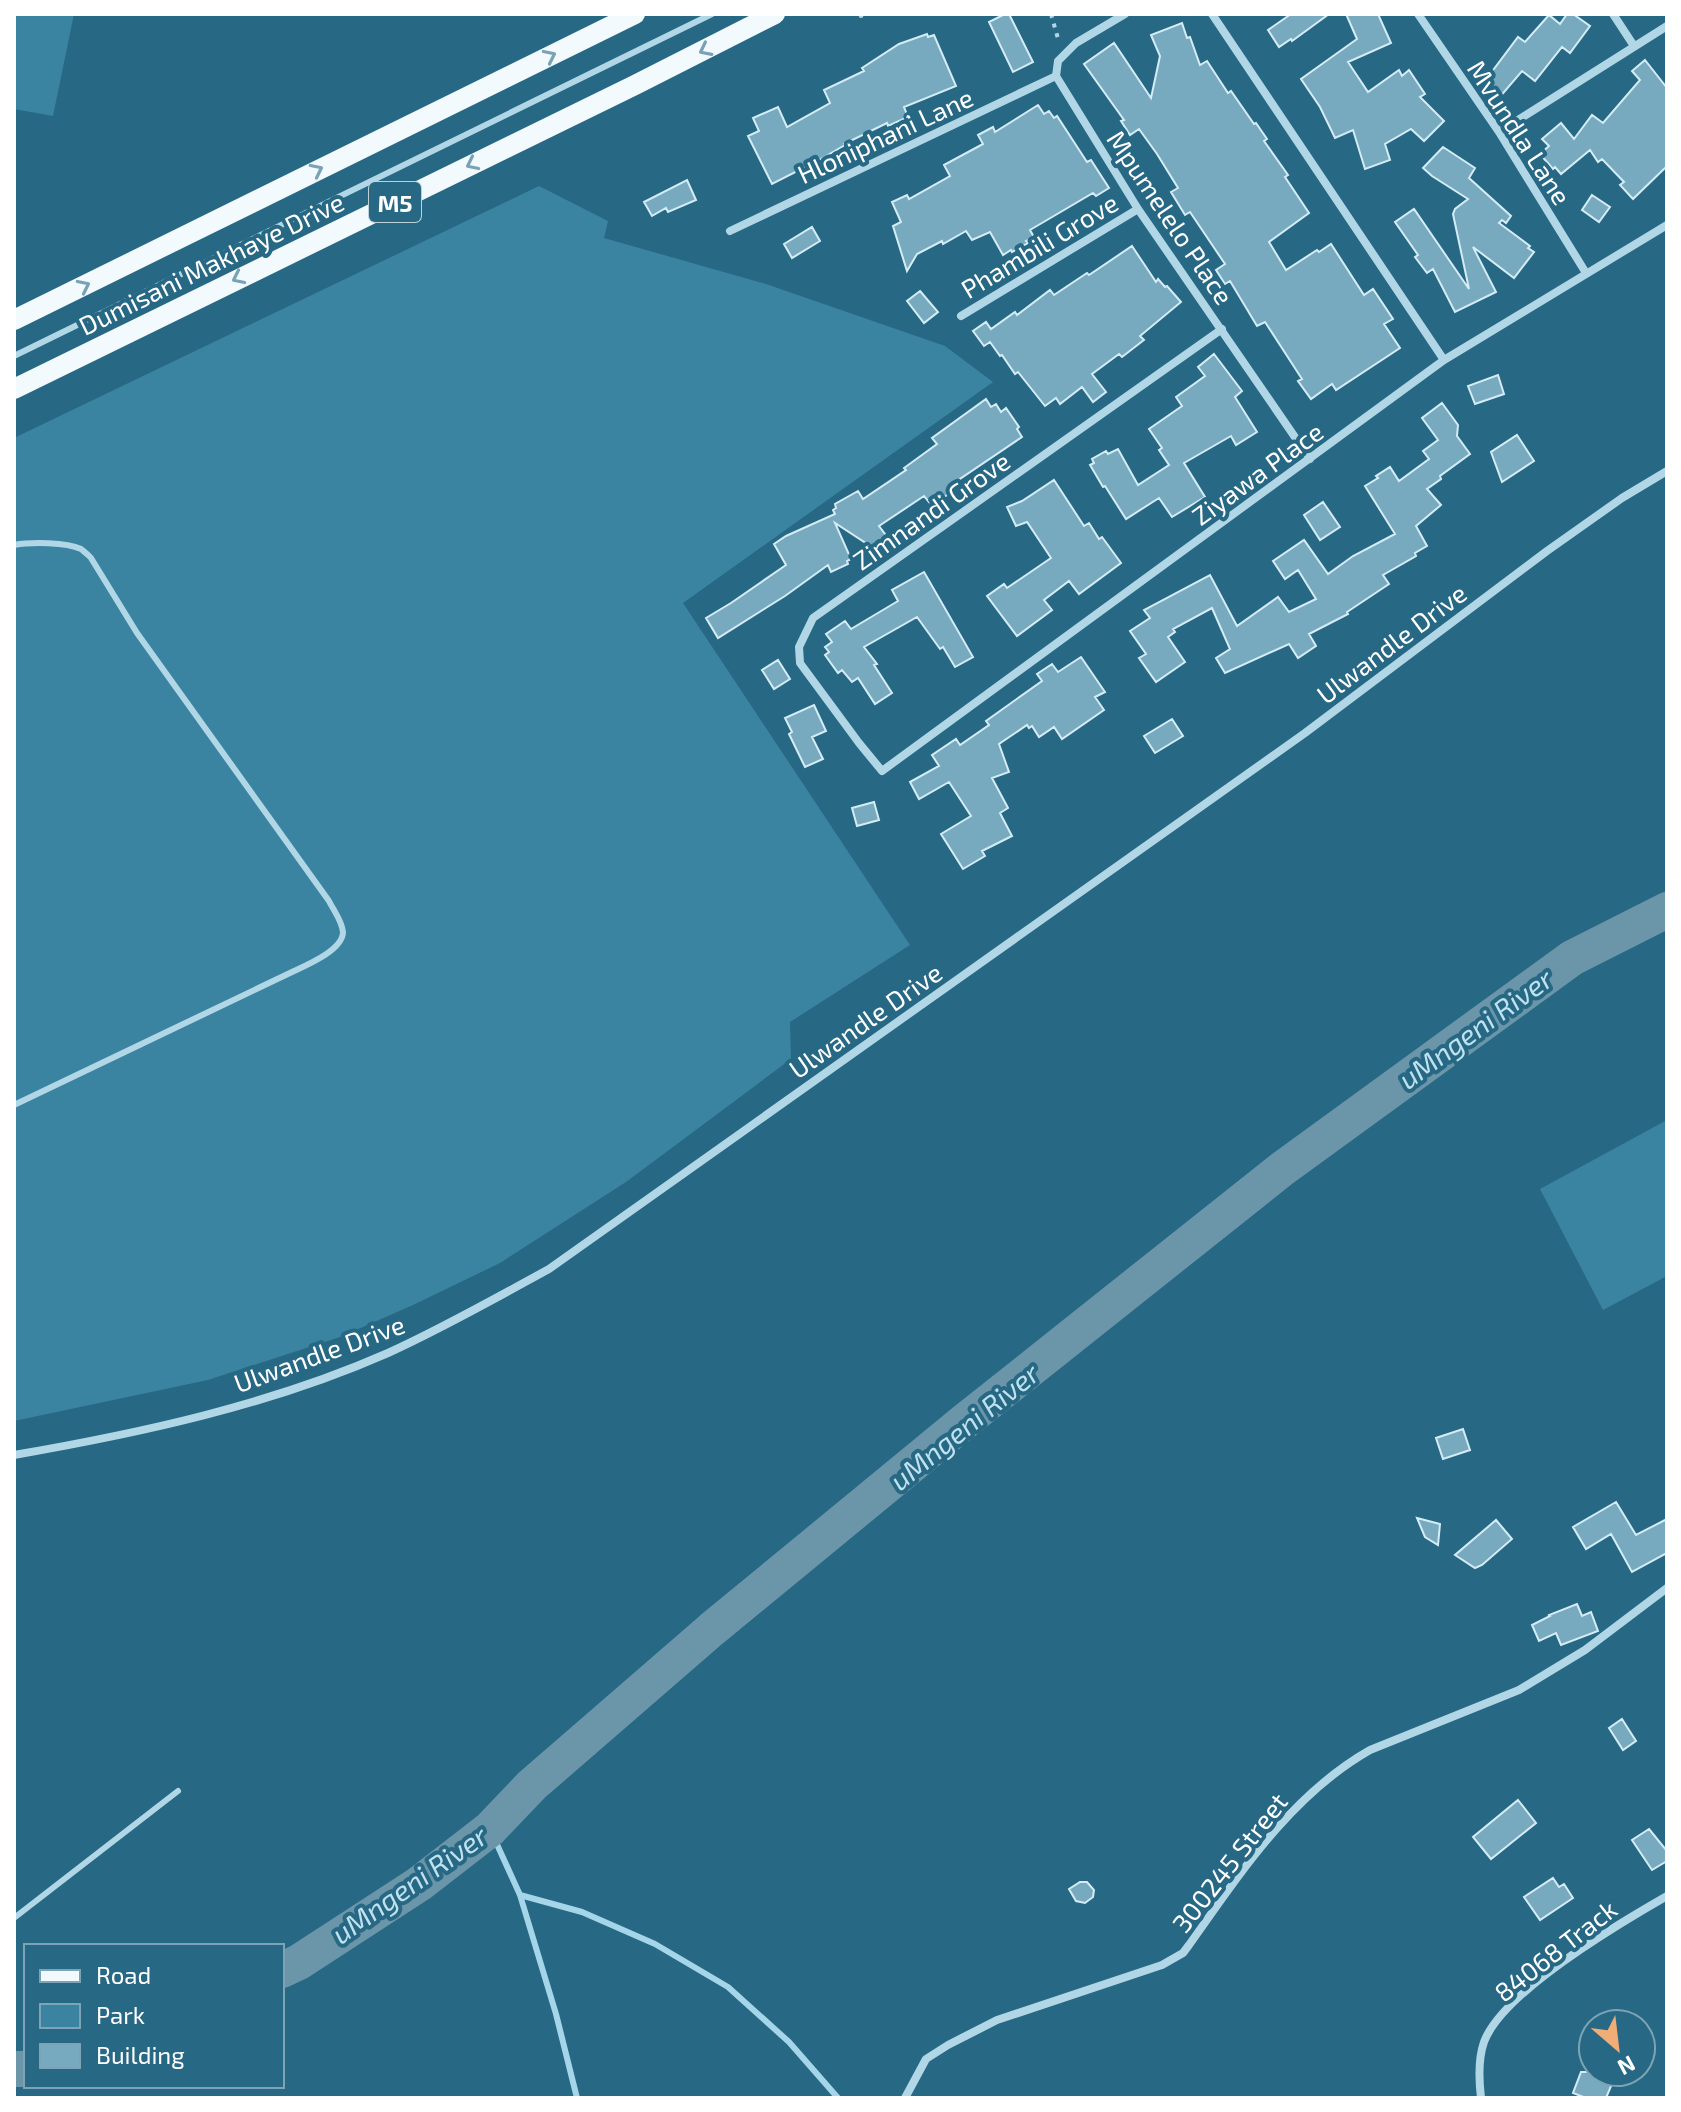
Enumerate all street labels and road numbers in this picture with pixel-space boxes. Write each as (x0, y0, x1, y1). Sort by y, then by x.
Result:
street label: Mvundla Lane (1462, 54, 1578, 210)
street label: Hloniphani Lane (792, 81, 978, 189)
street label: Mpumelelo Place (1101, 124, 1241, 310)
road number: M5 (369, 182, 421, 222)
street label: Dumisani Makhaye Drive (73, 185, 349, 341)
street label: Phambili Grove (955, 186, 1123, 304)
street label: Ziyawa Place (1185, 415, 1329, 531)
street label: Zimnandi Grove (847, 444, 1015, 576)
street label: Ulwandle Drive (1310, 577, 1472, 709)
street label: Ulwandle Drive (783, 956, 947, 1084)
street label: Ulwandle Drive (229, 1308, 409, 1398)
street label: 300245 Street (1165, 1786, 1293, 1938)
street label: 84068 Track (1488, 1893, 1622, 2007)

